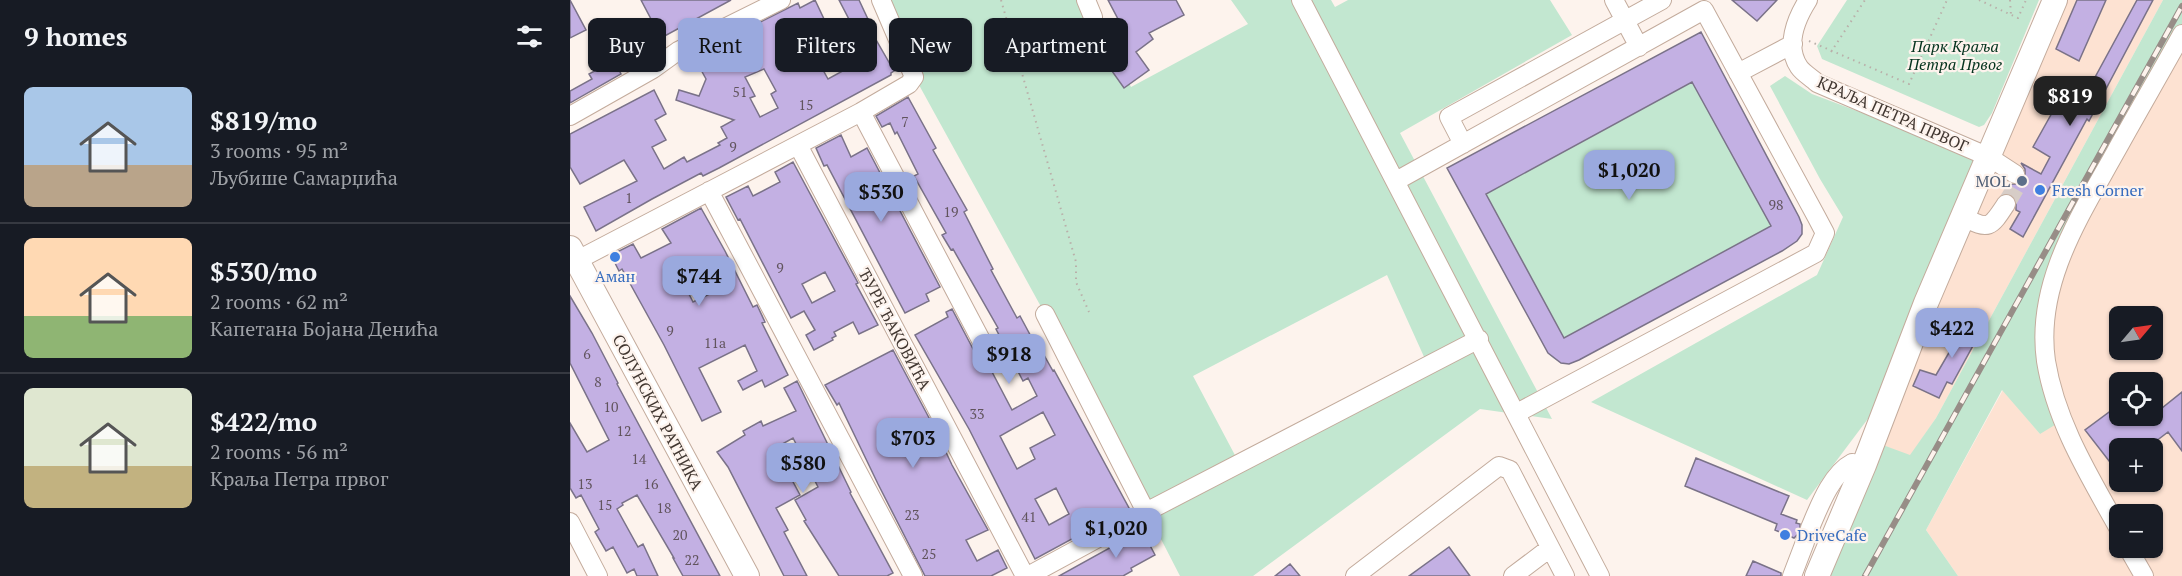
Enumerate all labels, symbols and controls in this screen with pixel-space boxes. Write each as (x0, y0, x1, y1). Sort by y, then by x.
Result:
chip: Buy (588, 18, 666, 72)
chip: Rent (678, 18, 763, 72)
chip: Filters (775, 18, 877, 72)
chip: New (889, 18, 972, 72)
chip: Apartment (984, 18, 1128, 72)
text: 9 homes (24, 19, 128, 53)
icon: filters (513, 20, 546, 53)
park label: Парк Краља Петра Првог (1907, 35, 2002, 75)
street label: КРАЉА ПЕТРА ПРВОГ (1814, 71, 1972, 157)
pin: $819 (2034, 76, 2106, 127)
house number: 51 (733, 82, 747, 101)
text: $819 (2047, 82, 2093, 109)
house number: 15 (799, 95, 813, 114)
text: $819/mo (210, 103, 317, 137)
icon: home (72, 111, 144, 183)
house number: 7 (901, 112, 909, 131)
text: 3 rooms · 95 m² (210, 137, 348, 164)
house number: 9 (729, 137, 737, 156)
pin: $1,020 (1580, 150, 1678, 201)
text: $1,020 (1598, 156, 1660, 183)
text: Љубише Самарџића (210, 164, 398, 191)
place label: MOL (1976, 170, 2010, 192)
pin: $530 (845, 172, 917, 223)
marker: MOL (2015, 174, 2029, 188)
text: $530 (858, 178, 904, 205)
place label: Fresh Corner (2052, 179, 2145, 201)
marker: Fresh Corner (2033, 183, 2047, 197)
house number: 1 (625, 188, 633, 207)
house number: 98 (1769, 195, 1783, 214)
house number: 19 (944, 202, 958, 221)
marker: Аман (608, 250, 622, 264)
text: $530/mo (210, 254, 317, 288)
pin: $744 (663, 256, 735, 307)
house number: 9 (776, 258, 784, 277)
icon: home (72, 262, 144, 334)
text: $744 (676, 262, 722, 289)
street label: ЂУРЕ ЂАКОВИЋА (854, 264, 936, 394)
place label: Аман (595, 265, 635, 287)
text: 2 rooms · 62 m² (210, 288, 348, 315)
north arrow (2109, 306, 2163, 360)
map controls (2109, 306, 2163, 558)
pin: $422 (1916, 308, 1988, 359)
text: $422 (1929, 314, 1975, 341)
text: Капетана Бојана Денића (210, 315, 438, 342)
house number: 9 (666, 321, 674, 340)
street label: СОЛУНСКИХ РАТНИКА (608, 330, 708, 494)
house number: 11a (704, 333, 726, 352)
pin: $918 (973, 334, 1045, 385)
text: $918 (986, 340, 1032, 367)
house number: 6 (583, 344, 591, 363)
house number: 8 (594, 372, 602, 391)
button: locate (2109, 372, 2163, 426)
house number: 10 (604, 397, 618, 416)
text: $422/mo (210, 404, 317, 438)
house number: 33 (970, 404, 984, 423)
icon: home (72, 412, 144, 484)
pin: $703 (877, 418, 949, 469)
house number: 12 (617, 421, 631, 440)
text: $703 (890, 424, 936, 451)
text: 2 rooms · 56 m² (210, 438, 348, 465)
button: + (2109, 438, 2163, 492)
pin: $580 (767, 443, 839, 494)
house number: 14 (632, 449, 647, 468)
text: $580 (780, 449, 826, 476)
text: Краља Петра првог (210, 465, 389, 492)
house number: 13 (578, 474, 592, 493)
house number: 16 (644, 474, 659, 493)
house number: 15 (598, 495, 612, 514)
house number: 18 (657, 498, 671, 517)
button: − (2109, 504, 2163, 558)
house number: 23 (905, 505, 919, 524)
house number: 41 (1022, 507, 1036, 526)
pin: $1,020 (1067, 508, 1165, 559)
text: $1,020 (1085, 514, 1147, 541)
place label: DriveCafe (1797, 524, 1867, 546)
house number: 20 (673, 525, 687, 544)
marker: DriveCafe (1778, 528, 1792, 542)
house number: 25 (922, 544, 936, 563)
house number: 22 (685, 550, 699, 569)

